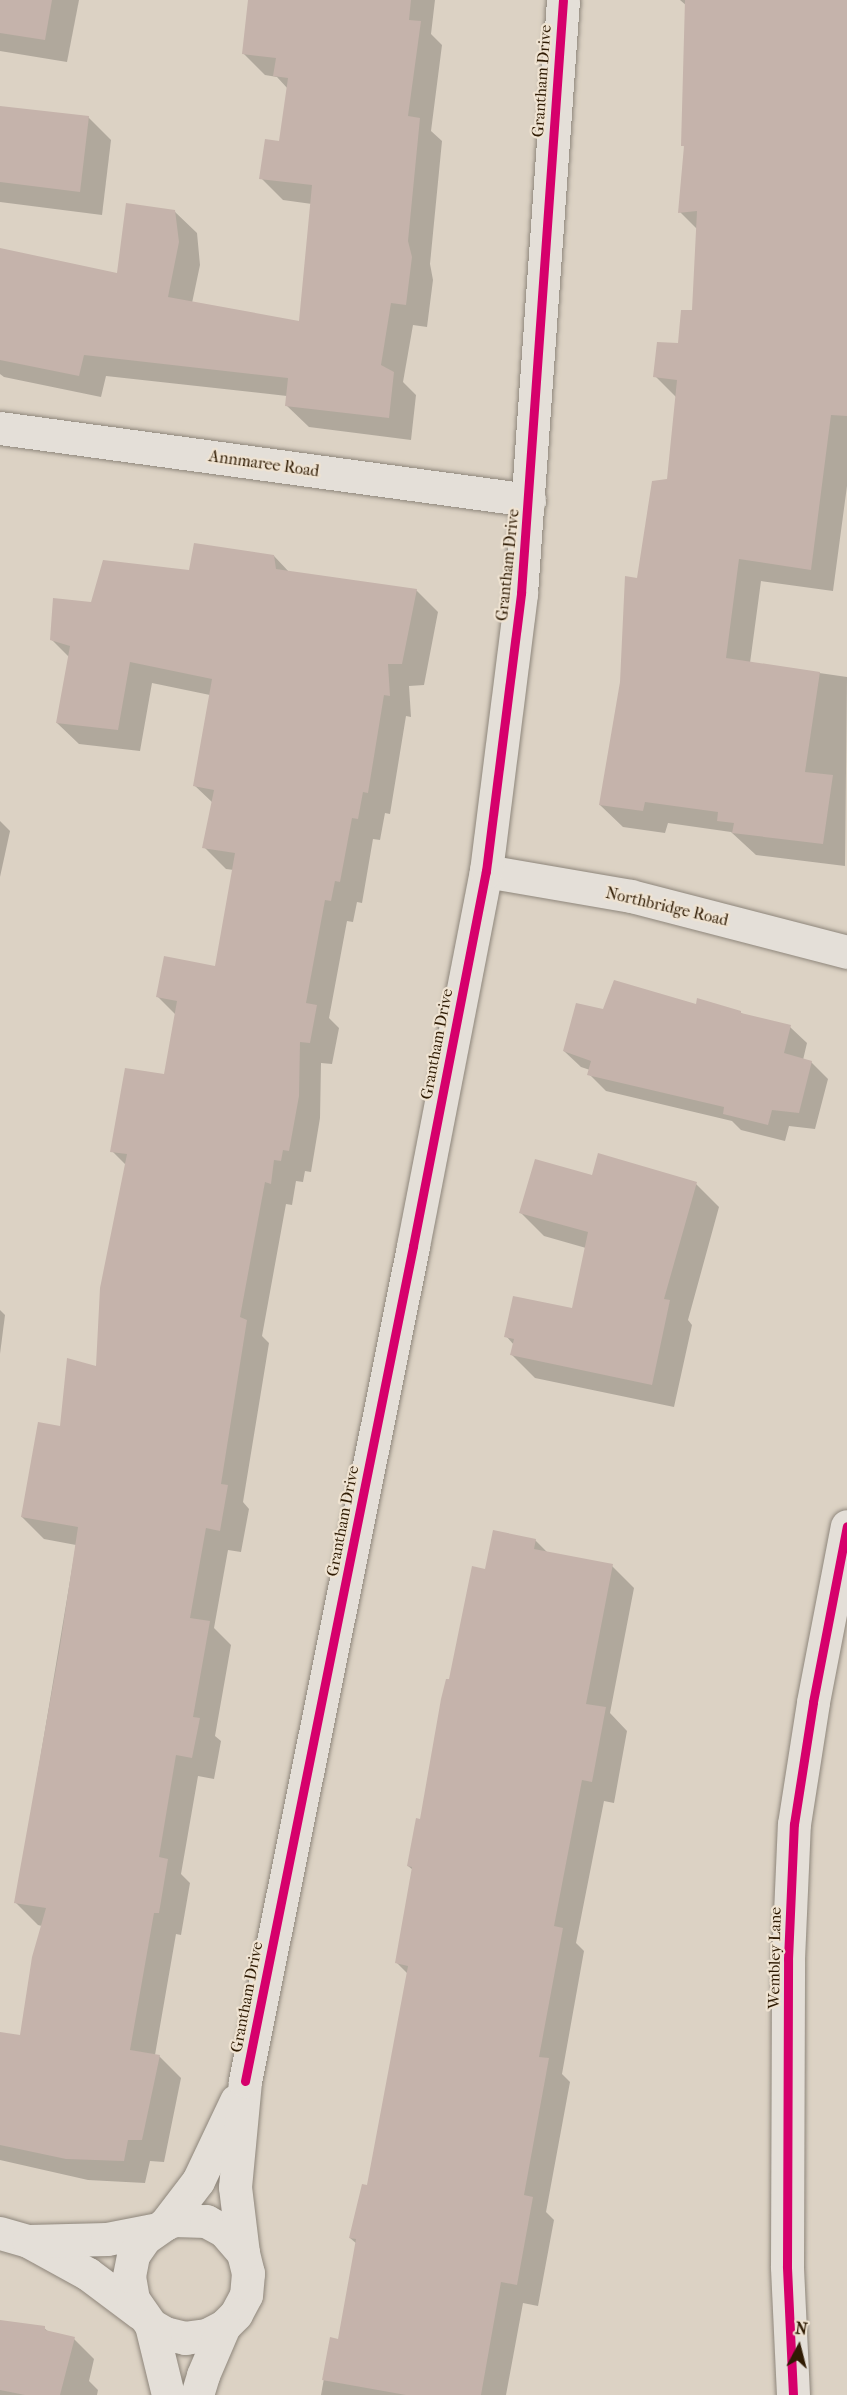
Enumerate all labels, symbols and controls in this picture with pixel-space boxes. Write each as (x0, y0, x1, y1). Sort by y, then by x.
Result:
street label: Grantham Drive (528, 24, 556, 138)
street label: Annmaree Road (208, 447, 320, 481)
street label: Grantham Drive (493, 508, 523, 622)
street label: Northbridge Road (604, 884, 730, 930)
street label: Grantham Drive (417, 987, 457, 1101)
street label: Grantham Drive (323, 1464, 363, 1578)
street label: Wembley Lane (765, 1907, 785, 2009)
street label: Grantham Drive (227, 1940, 267, 2054)
north arrow (769, 2317, 829, 2377)
text: N (794, 2318, 808, 2339)

